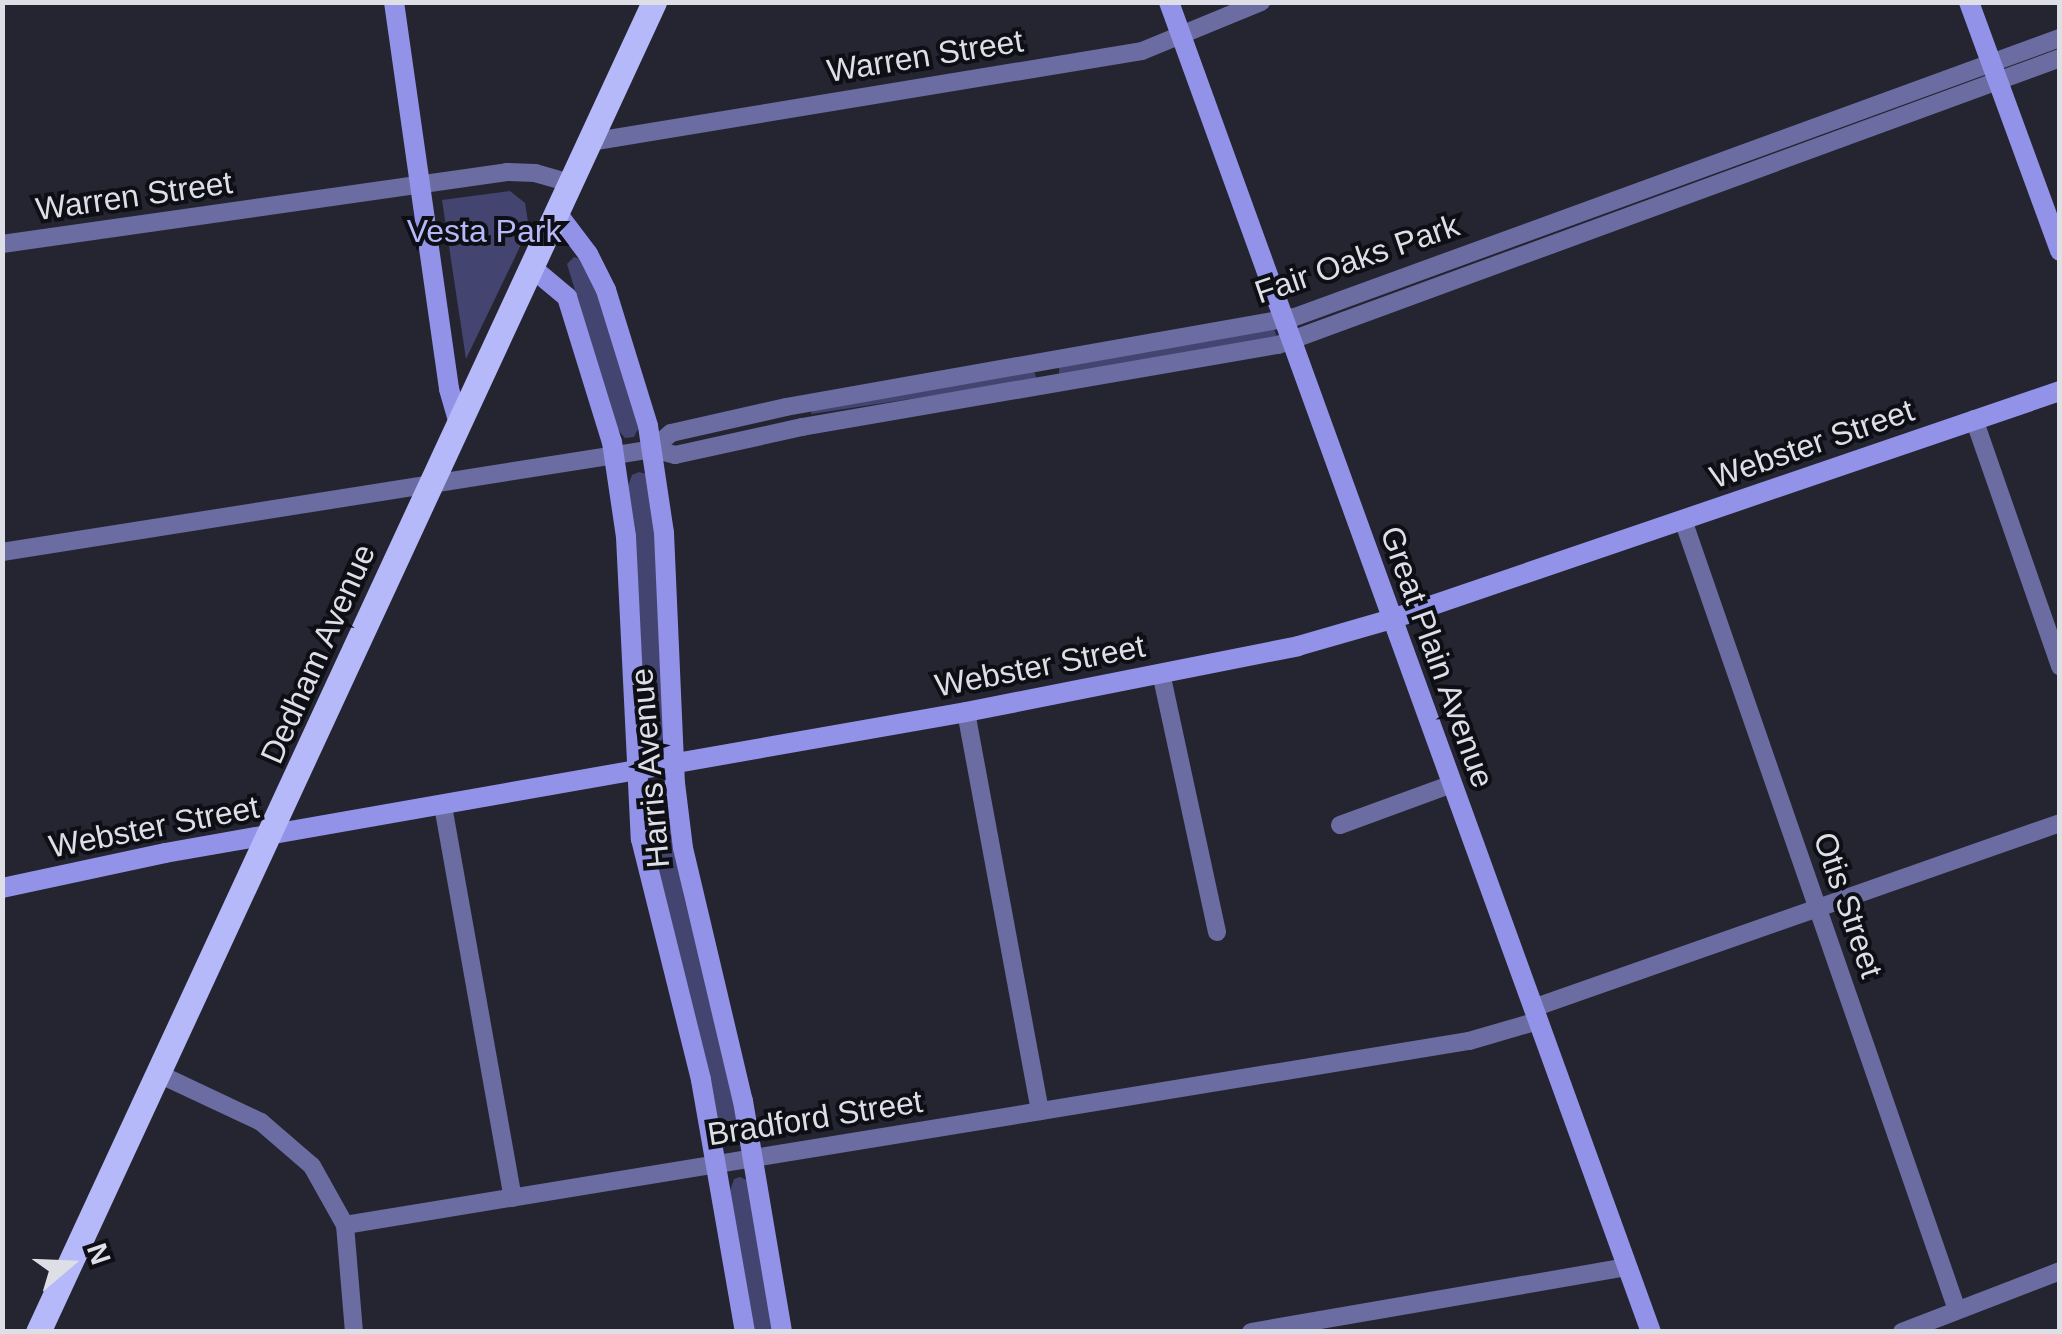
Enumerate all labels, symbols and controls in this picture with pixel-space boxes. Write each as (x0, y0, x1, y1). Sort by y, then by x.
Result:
street label: Warren Street (824, 22, 1026, 90)
street label: Warren Street (33, 163, 235, 229)
street label: Fair Oaks Park (1250, 206, 1464, 312)
park label: Vesta Park (407, 212, 561, 250)
street label: Webster Street (1705, 391, 1919, 497)
street label: Great Plain Avenue (1372, 520, 1502, 794)
street label: Dedham Avenue (252, 538, 384, 770)
street label: Webster Street (932, 627, 1148, 705)
street label: Harris Avenue (622, 666, 678, 870)
street label: Webster Street (46, 788, 262, 866)
street label: Otis Street (1805, 827, 1891, 983)
street label: Bradford Street (705, 1082, 925, 1154)
north arrow (20, 1214, 120, 1314)
text: N (81, 1239, 117, 1269)

